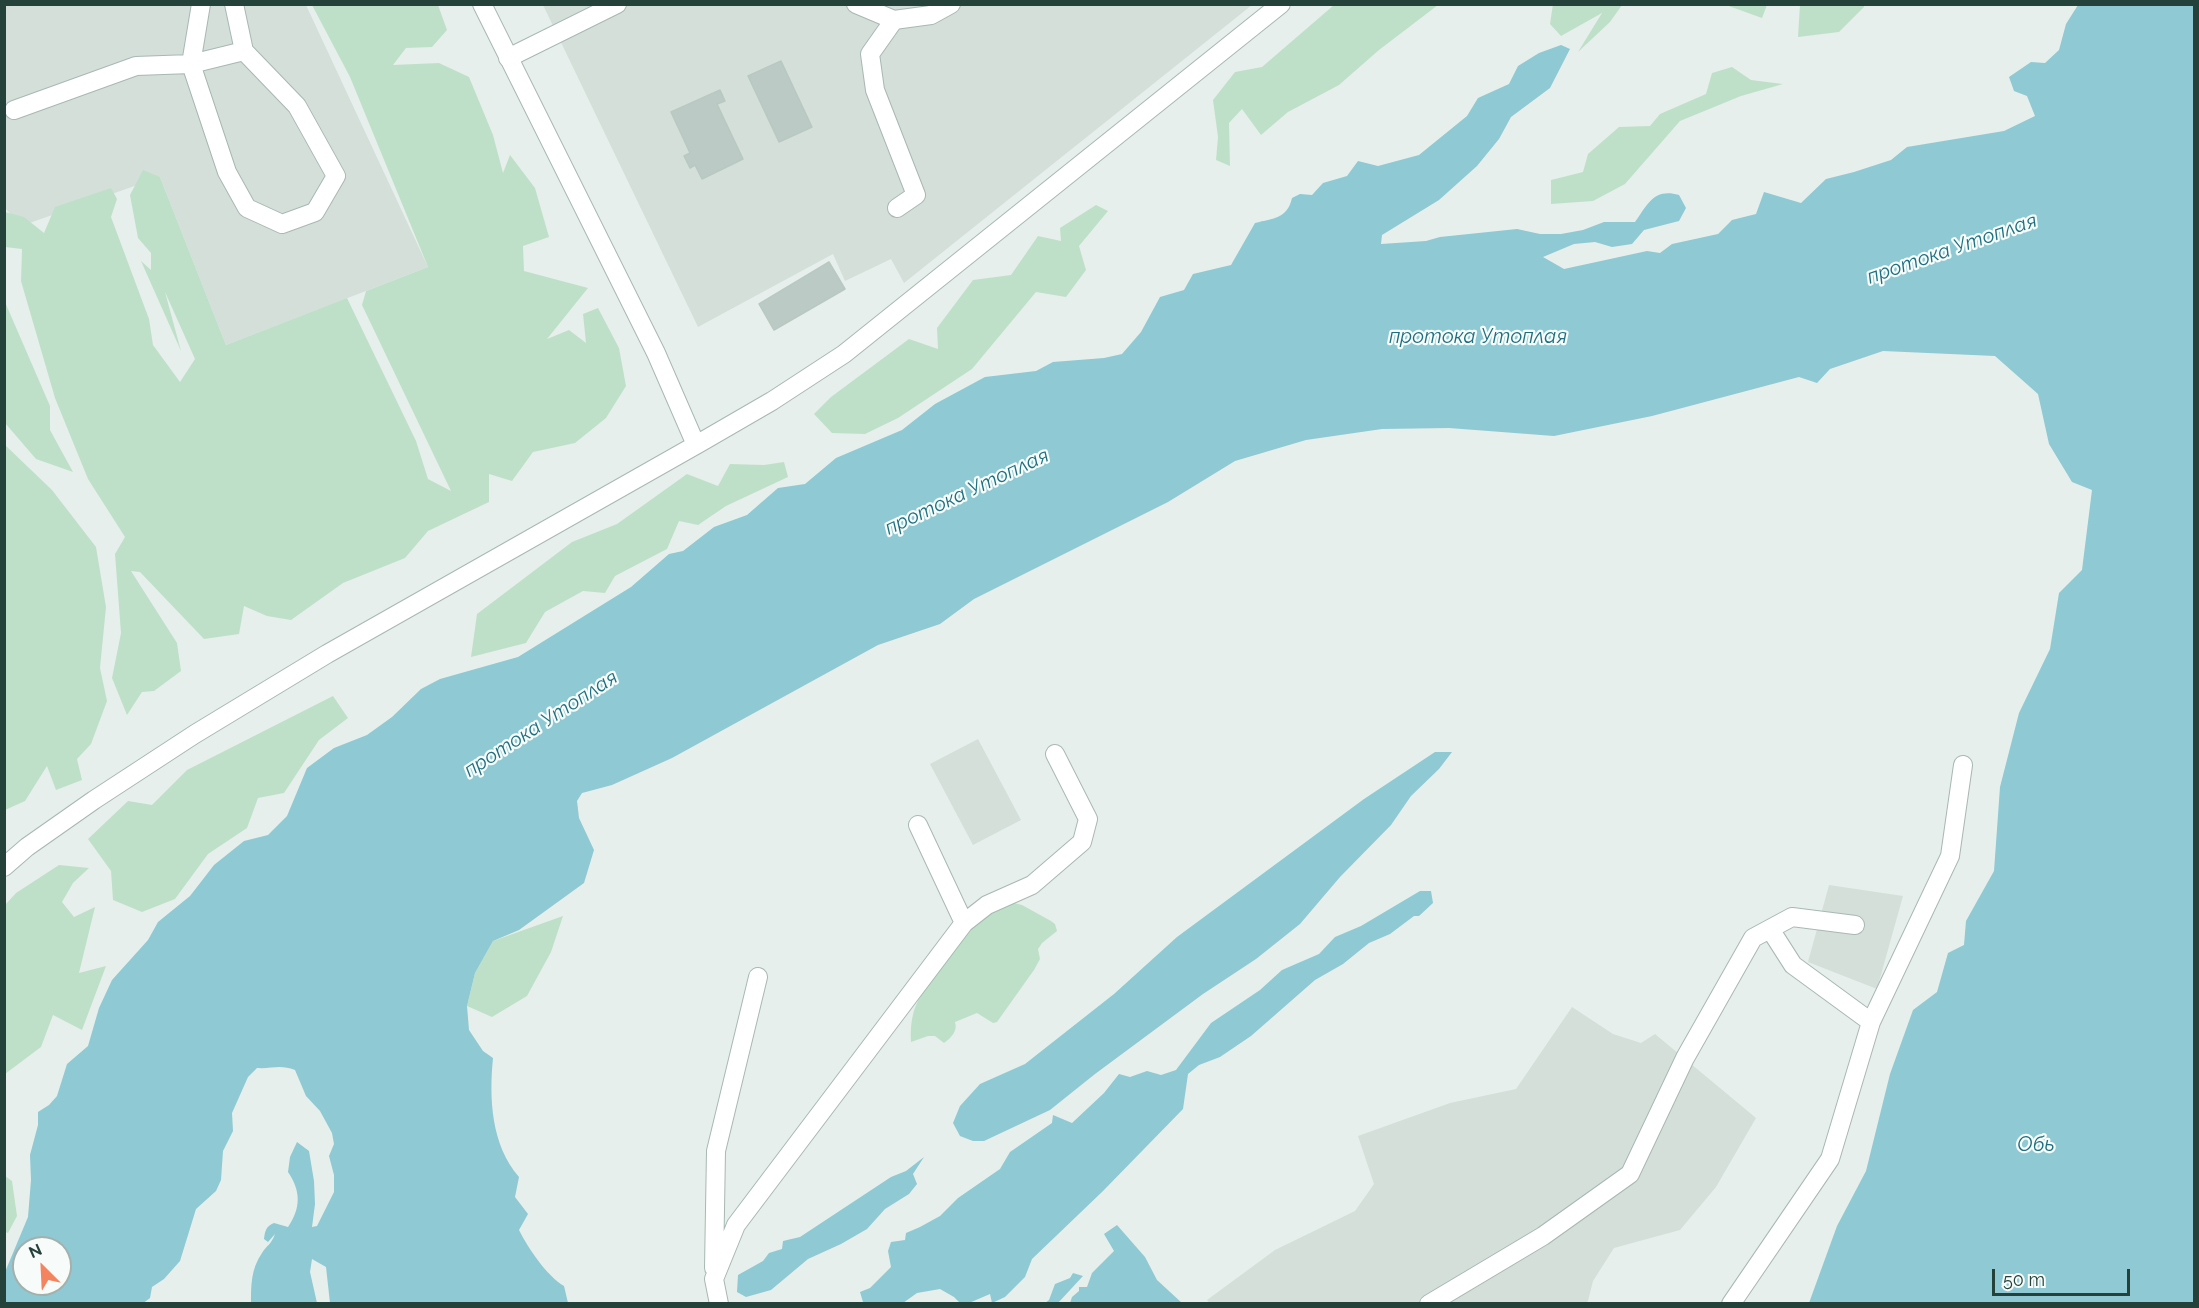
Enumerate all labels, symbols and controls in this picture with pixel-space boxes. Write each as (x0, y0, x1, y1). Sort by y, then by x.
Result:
water label: протока Утоплая (1864, 209, 2040, 289)
water label: протока Утоплая (1389, 325, 1567, 349)
water label: протока Утоплая (881, 443, 1053, 541)
water label: протока Утоплая (460, 665, 622, 783)
water label: Обь (2017, 1133, 2055, 1157)
north arrow (12, 1236, 72, 1296)
text: N (26, 1240, 45, 1262)
scale bar (1995, 1257, 2133, 1295)
text: 50 m (2003, 1269, 2045, 1290)

